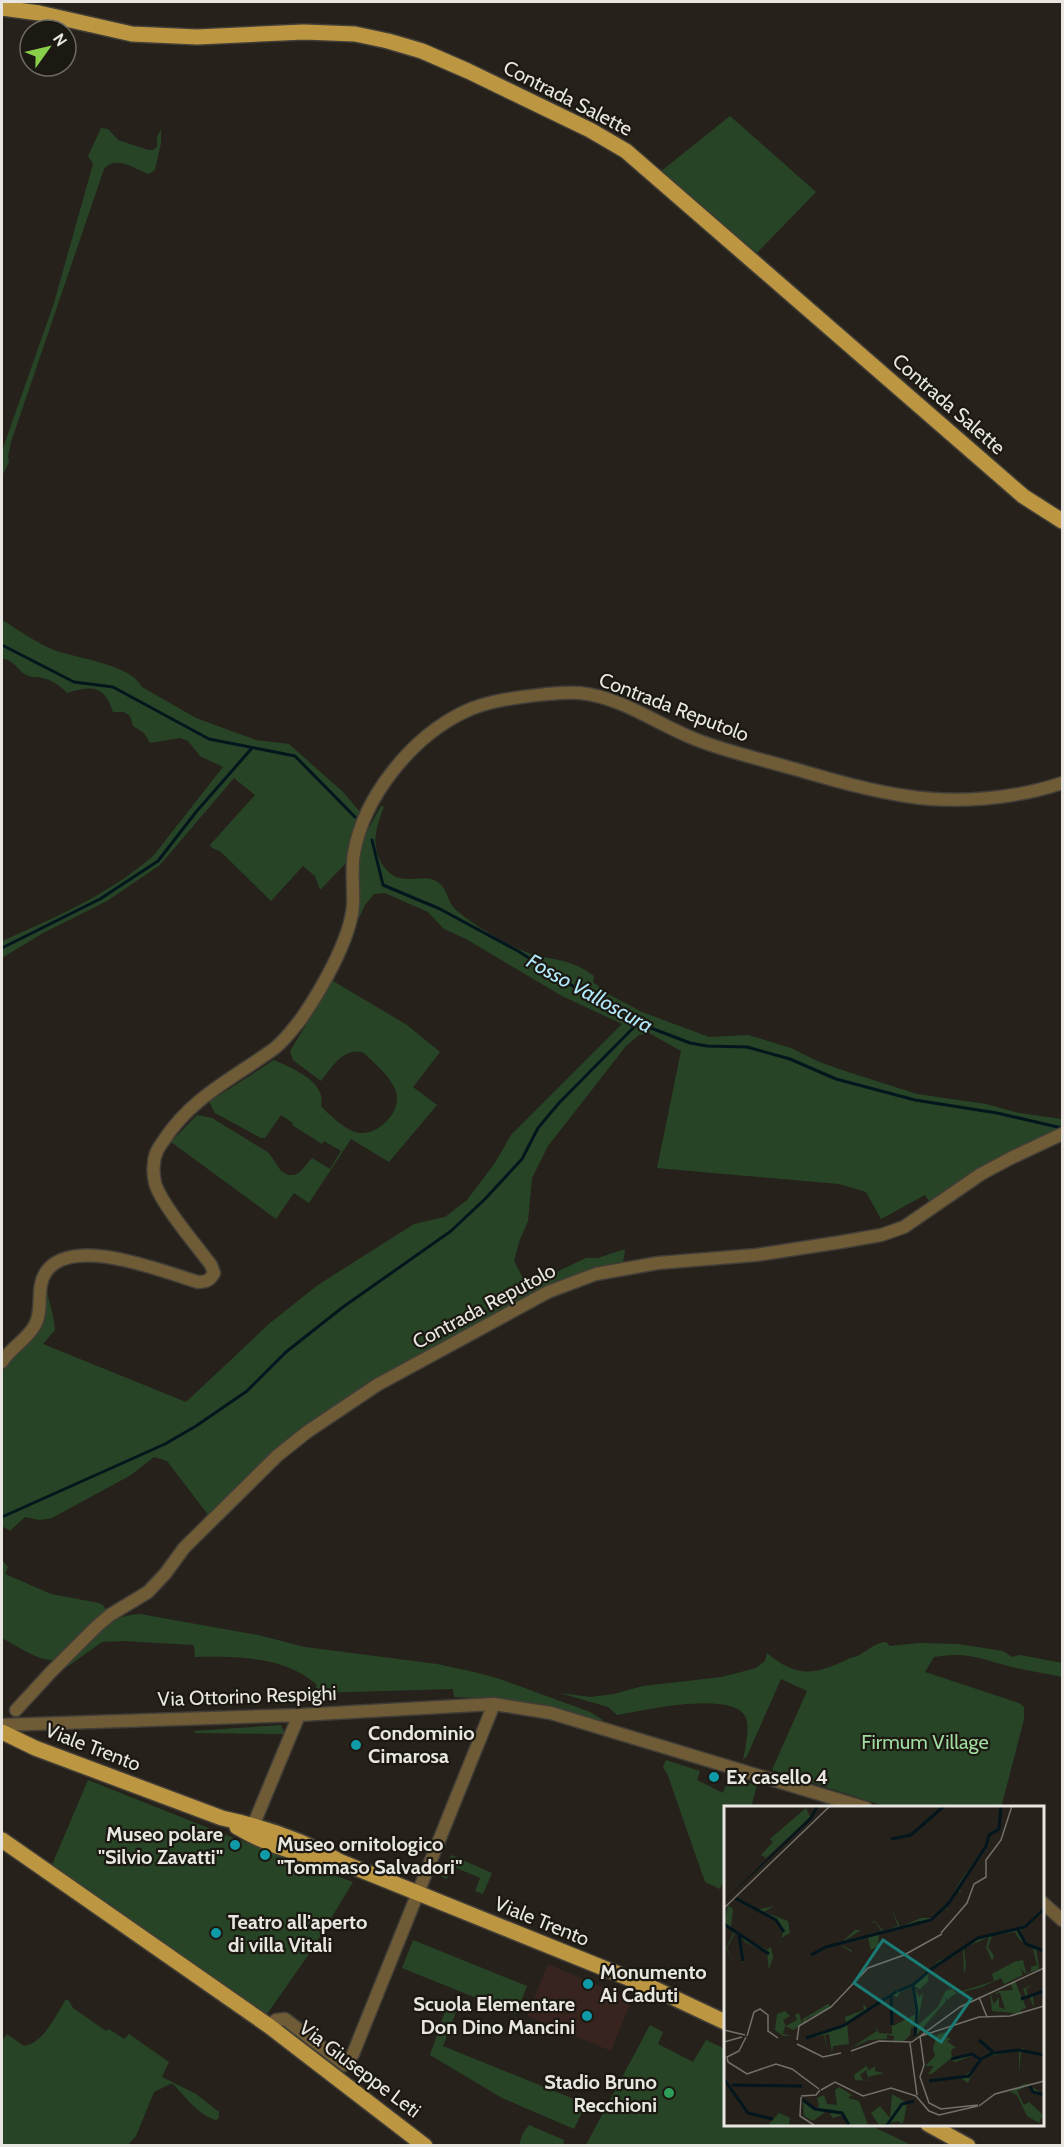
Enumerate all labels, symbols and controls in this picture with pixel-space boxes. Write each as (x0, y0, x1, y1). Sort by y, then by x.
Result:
north arrow (18, 18, 78, 78)
text: N (49, 30, 71, 50)
street label: Contrada Salette (499, 55, 637, 141)
street label: Contrada Salette (888, 349, 1010, 459)
street label: Contrada Reputolo (596, 667, 752, 747)
water label: Fosso Valloscura (523, 948, 657, 1038)
street label: Contrada Reputolo (408, 1258, 560, 1354)
street label: Via Ottorino Respighi (157, 1681, 337, 1711)
street label: Viale Trento (42, 1718, 144, 1776)
place label: Condominio Cimarosa (368, 1721, 475, 1768)
park label: Firmum Village (861, 1730, 989, 1754)
marker: Condominio Cimarosa (349, 1738, 363, 1752)
place label: Ex casello 4 (726, 1765, 828, 1789)
marker: Ex casello 4 (707, 1770, 721, 1784)
inset map (724, 1806, 1043, 2126)
place label: Museo polare "Silvio Zavatti" (98, 1822, 223, 1869)
place label: Museo ornitologico "Tommaso Salvadori" (277, 1832, 462, 1879)
marker: Museo polare "Silvio Zavatti" (228, 1838, 242, 1852)
marker: Museo ornitologico "Tommaso Salvadori" (258, 1848, 272, 1862)
street label: Viale Trento (491, 1891, 593, 1951)
place label: Teatro all'aperto di villa Vitali (228, 1910, 367, 1957)
marker: Teatro all'aperto di villa Vitali (209, 1926, 223, 1940)
place label: Monumento Ai Caduti (600, 1960, 707, 2007)
marker: Monumento Ai Caduti (581, 1977, 595, 1991)
place label: Scuola Elementare Don Dino Mancini (413, 1992, 575, 2039)
marker: Scuola Elementare Don Dino Mancini (580, 2009, 594, 2023)
street label: Via Giuseppe Leti (294, 2015, 426, 2123)
place label: Stadio Bruno Recchioni (544, 2070, 657, 2117)
marker: Stadio Bruno Recchioni (662, 2086, 676, 2100)

